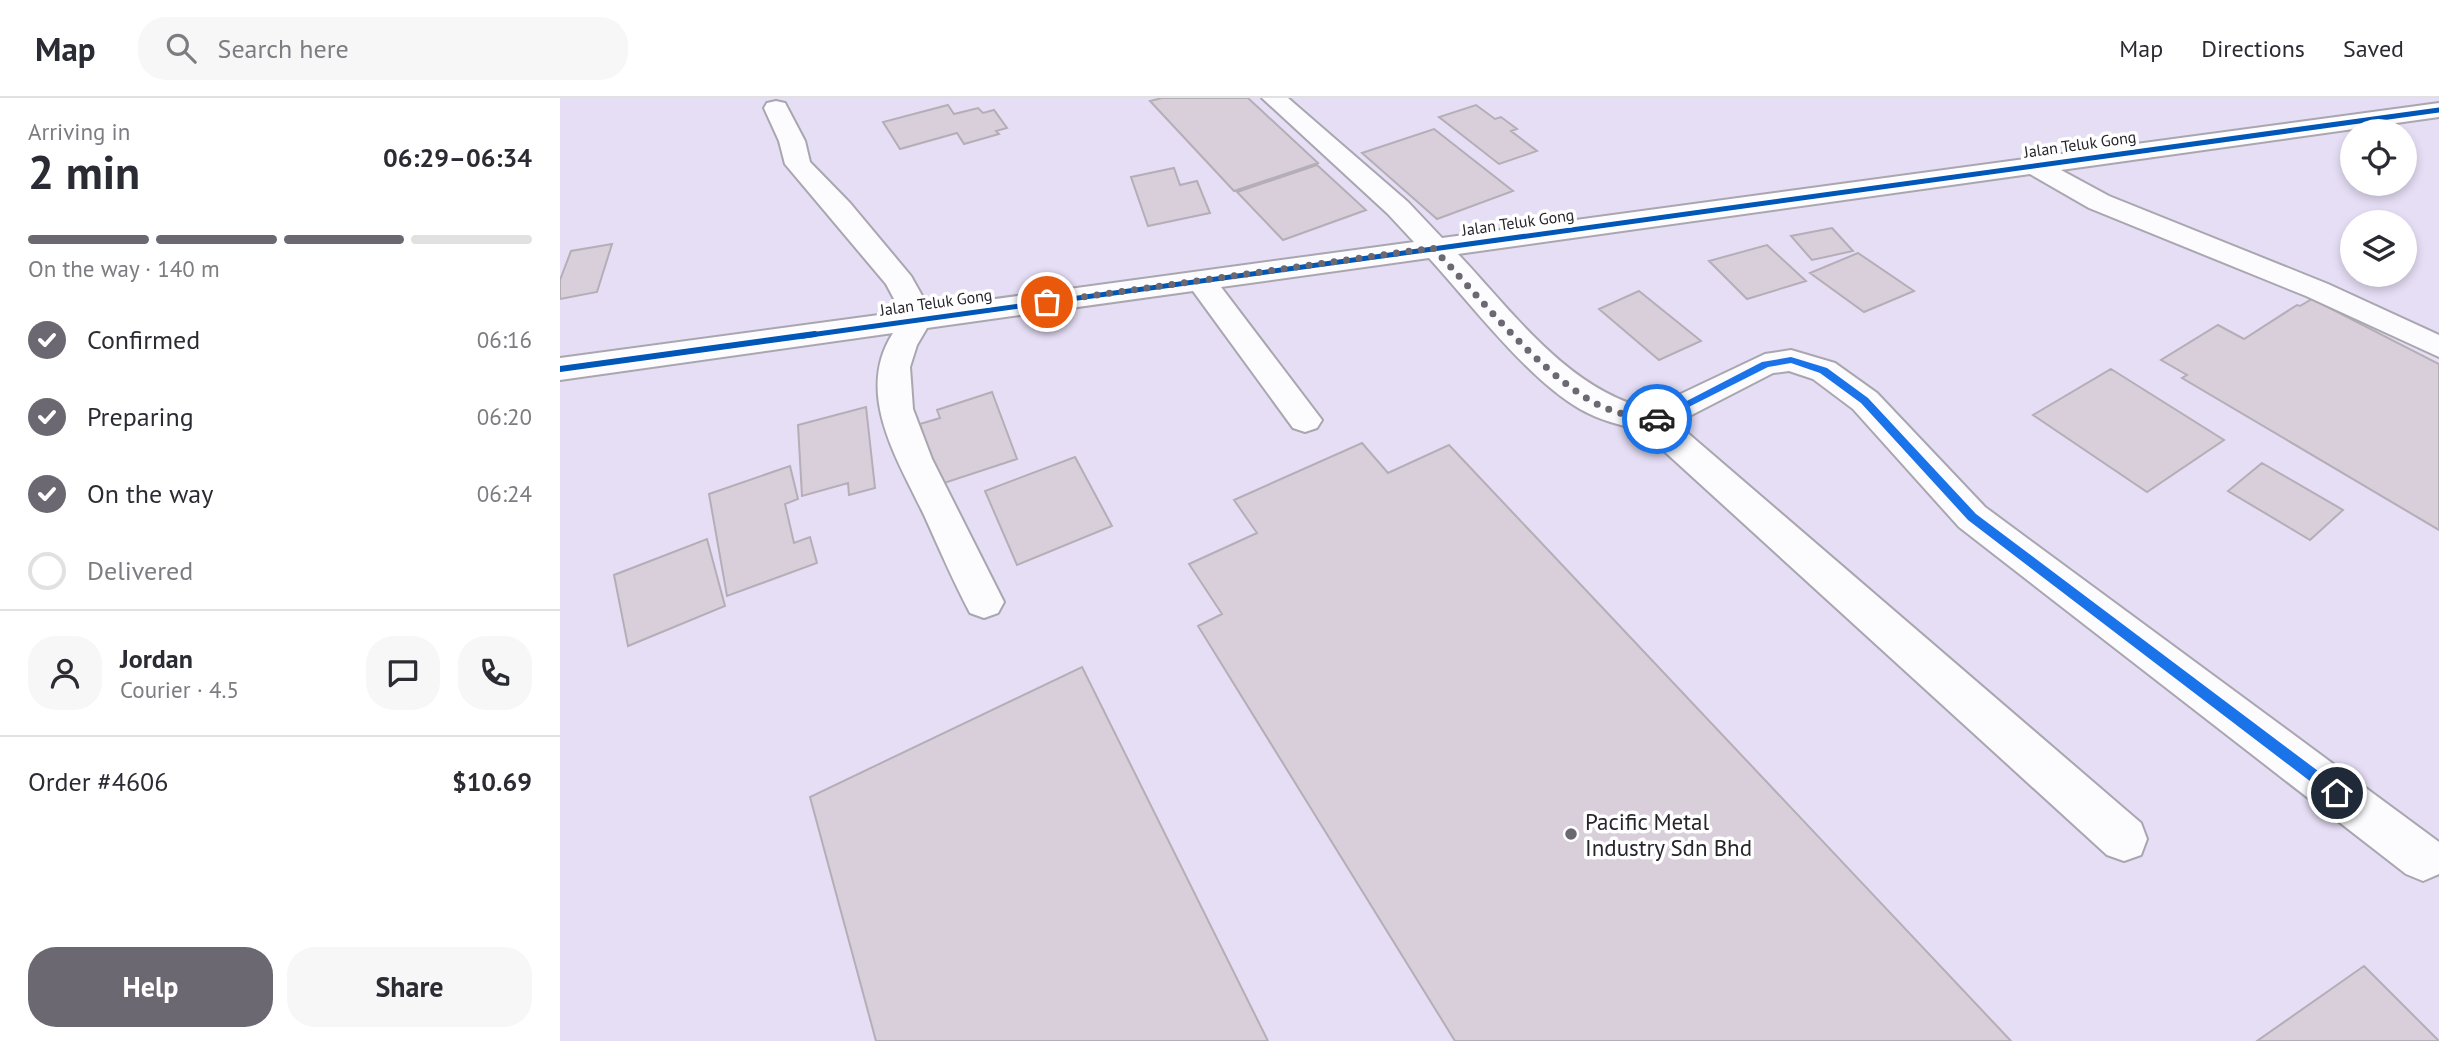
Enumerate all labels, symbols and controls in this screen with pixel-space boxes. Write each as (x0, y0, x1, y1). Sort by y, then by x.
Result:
search box (138, 17, 628, 80)
text: Map (35, 27, 96, 70)
icon: search (162, 29, 200, 67)
text: Search here (218, 32, 349, 65)
text: Map (2119, 33, 2163, 64)
text: Directions (2201, 33, 2305, 64)
text: Saved (2343, 33, 2404, 64)
text: Arriving in (28, 117, 130, 146)
map controls (2340, 119, 2417, 287)
button: locate (2340, 119, 2417, 196)
street label: Jalan Teluk Gong (2022, 126, 2137, 162)
text: 06:29–06:34 (383, 141, 532, 174)
text: 2 min (28, 142, 140, 202)
street label: Jalan Teluk Gong (1460, 204, 1575, 240)
button: layers (2340, 210, 2417, 287)
text: On the way · 140 m (28, 254, 220, 283)
pin (1017, 272, 1077, 332)
icon: bag (1028, 283, 1066, 321)
street label: Jalan Teluk Gong (878, 284, 993, 320)
icon: check (28, 321, 66, 359)
text: Confirmed (87, 323, 200, 356)
text: 06:16 (477, 325, 532, 354)
courier (1622, 384, 1692, 454)
icon: check (28, 398, 66, 436)
text: Preparing (87, 400, 194, 433)
icon: car (1638, 400, 1676, 438)
text: 06:20 (477, 402, 532, 431)
icon: check (28, 475, 66, 513)
text: On the way (87, 477, 213, 510)
text: 06:24 (477, 479, 532, 508)
text: Delivered (87, 554, 193, 587)
button: person (28, 636, 102, 710)
button: chat (366, 636, 440, 710)
button: phone (458, 636, 532, 710)
text: Jordan (120, 642, 193, 675)
text: Courier · 4.5 (120, 675, 239, 704)
pin (2307, 763, 2367, 823)
text: Order #4606 (28, 765, 168, 798)
text: $10.69 (452, 765, 532, 798)
icon: home (2318, 774, 2356, 812)
place label: Pacific Metal Industry Sdn Bhd (1585, 807, 1752, 862)
marker: Pacific Metal Industry Sdn Bhd (1563, 826, 1579, 842)
button: Help (28, 947, 273, 1027)
button: Share (287, 947, 532, 1027)

